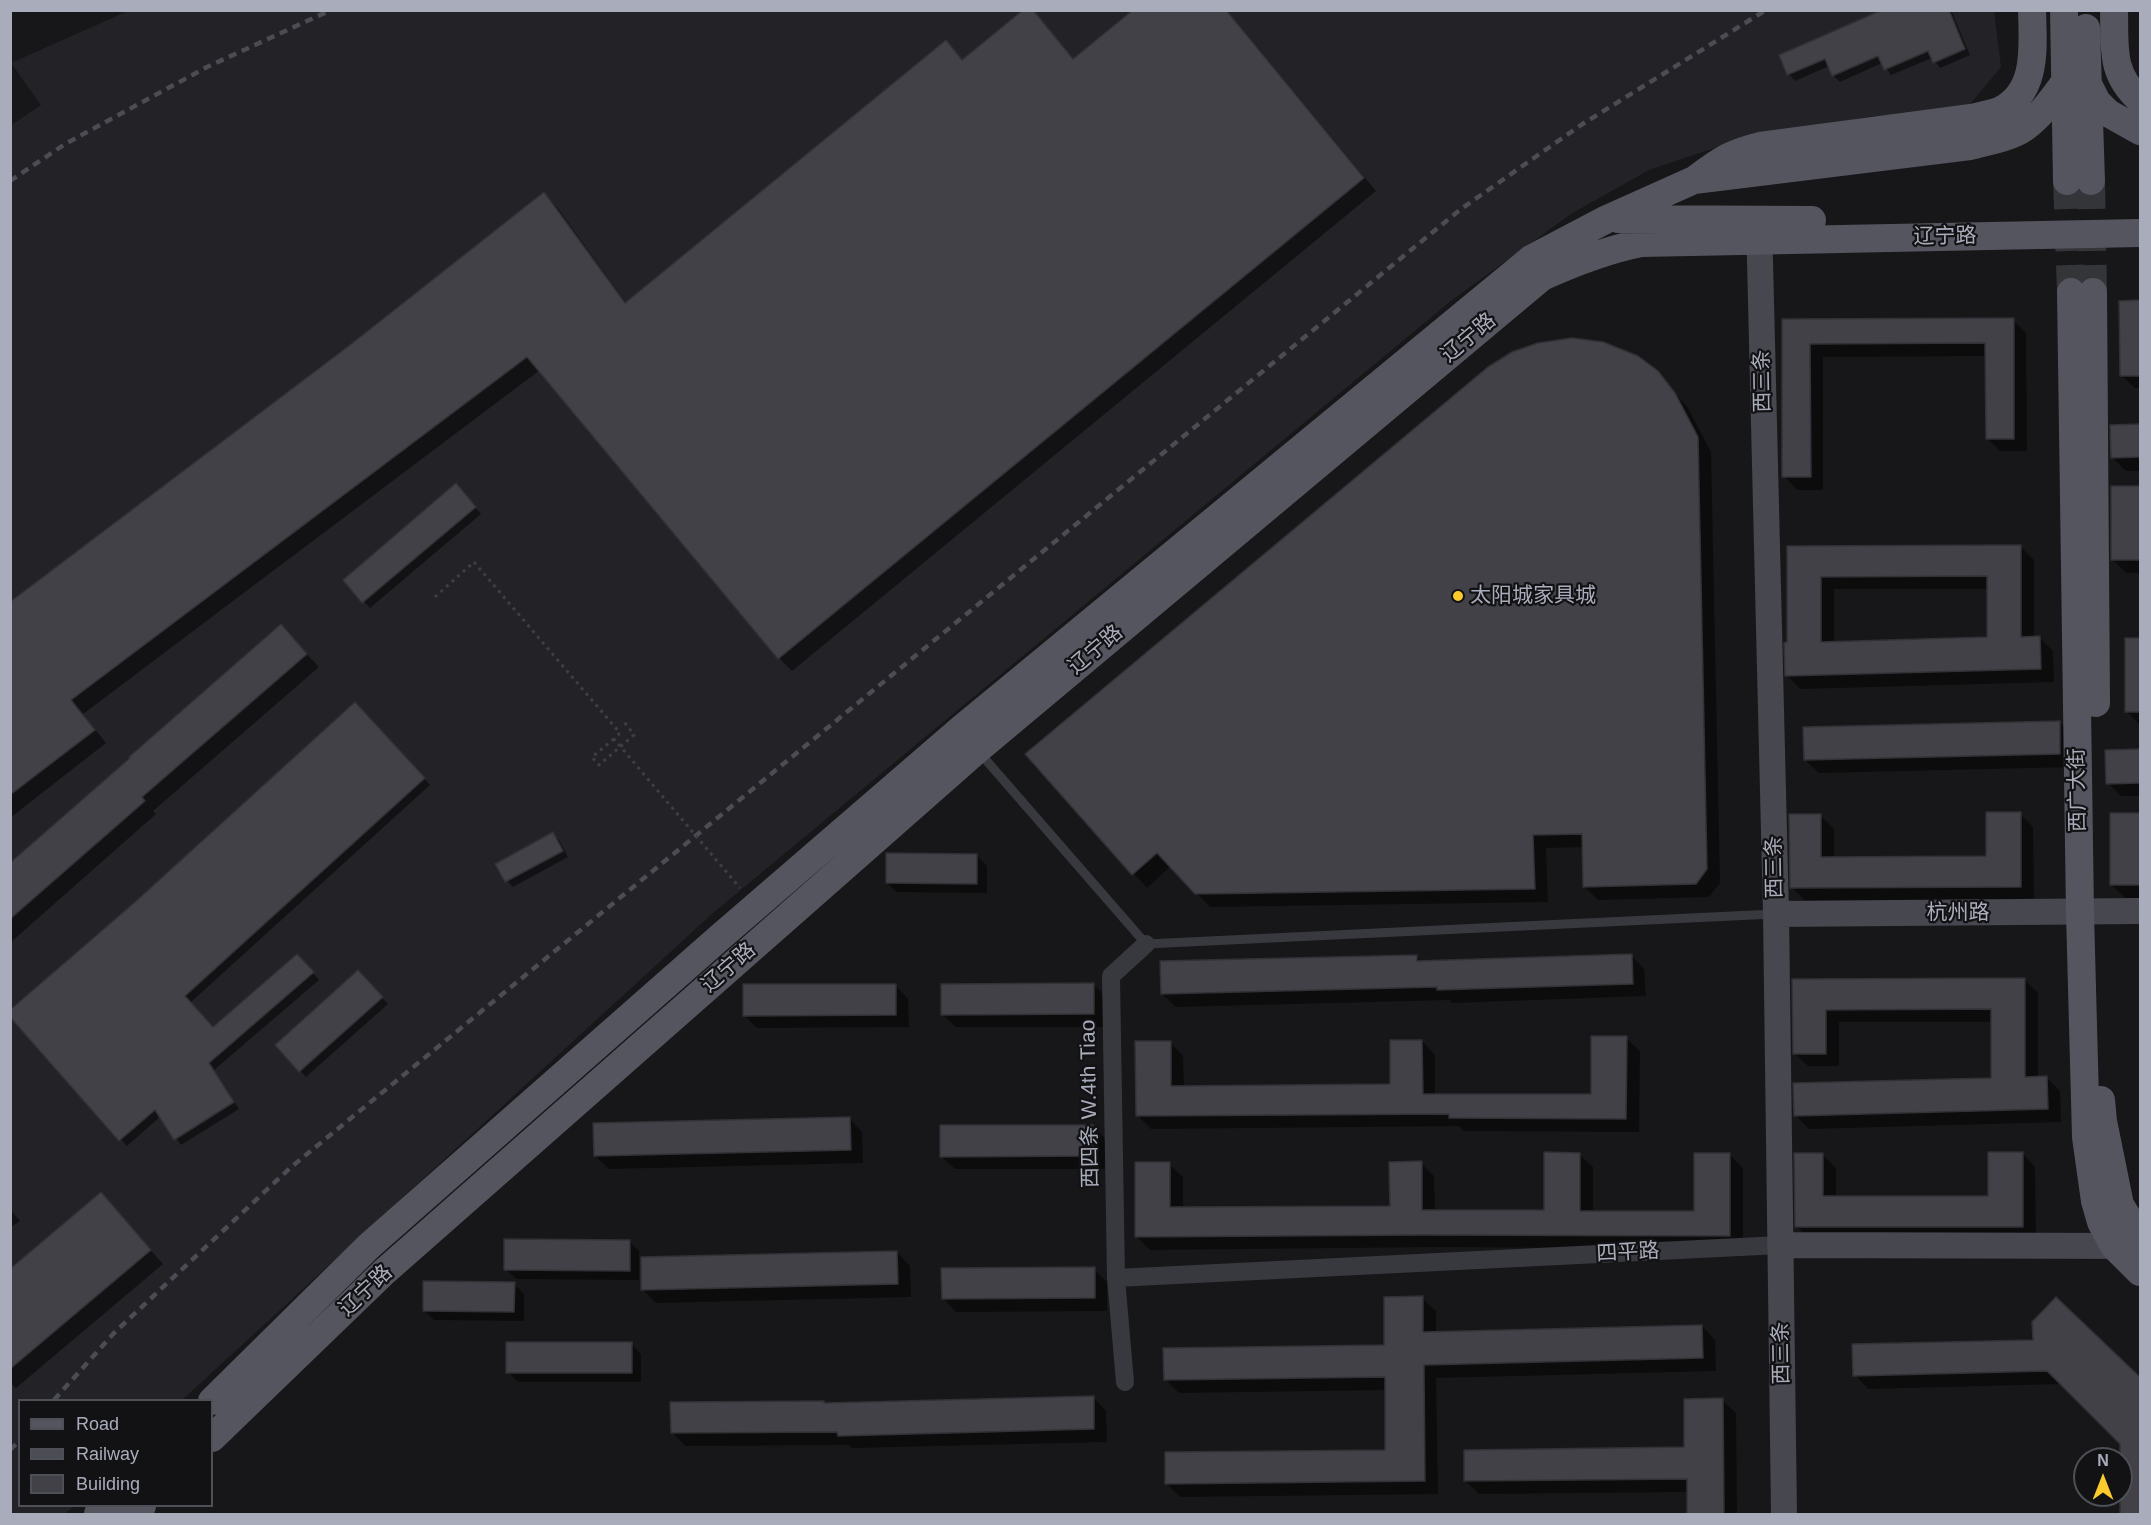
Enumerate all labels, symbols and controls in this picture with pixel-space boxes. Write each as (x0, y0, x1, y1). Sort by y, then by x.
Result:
street label: 辽宁路 (1913, 224, 1977, 250)
street label: 辽宁路 (1437, 308, 1501, 368)
street label: 西三条 (1750, 349, 1776, 413)
place label: 太阳城家具城 (1470, 583, 1596, 609)
marker: 太阳城家具城 (1451, 589, 1465, 603)
street label: 辽宁路 (1064, 620, 1128, 680)
street label: 西广大街 (2065, 748, 2091, 832)
street label: 西三条 (1762, 835, 1788, 899)
street label: 杭州路 (1927, 900, 1989, 926)
street label: 辽宁路 (697, 938, 761, 998)
street label: 西四条 W.4th Tiao (1076, 1020, 1104, 1188)
street label: 四平路 (1596, 1239, 1660, 1267)
street label: 辽宁路 (334, 1260, 398, 1322)
street label: 西三条 (1769, 1321, 1795, 1385)
legend (18, 1399, 213, 1507)
text: Road (76, 1414, 119, 1434)
text: Railway (76, 1444, 139, 1464)
north arrow (2073, 1447, 2133, 1507)
text: N (2097, 1452, 2109, 1469)
text: Building (76, 1474, 140, 1494)

